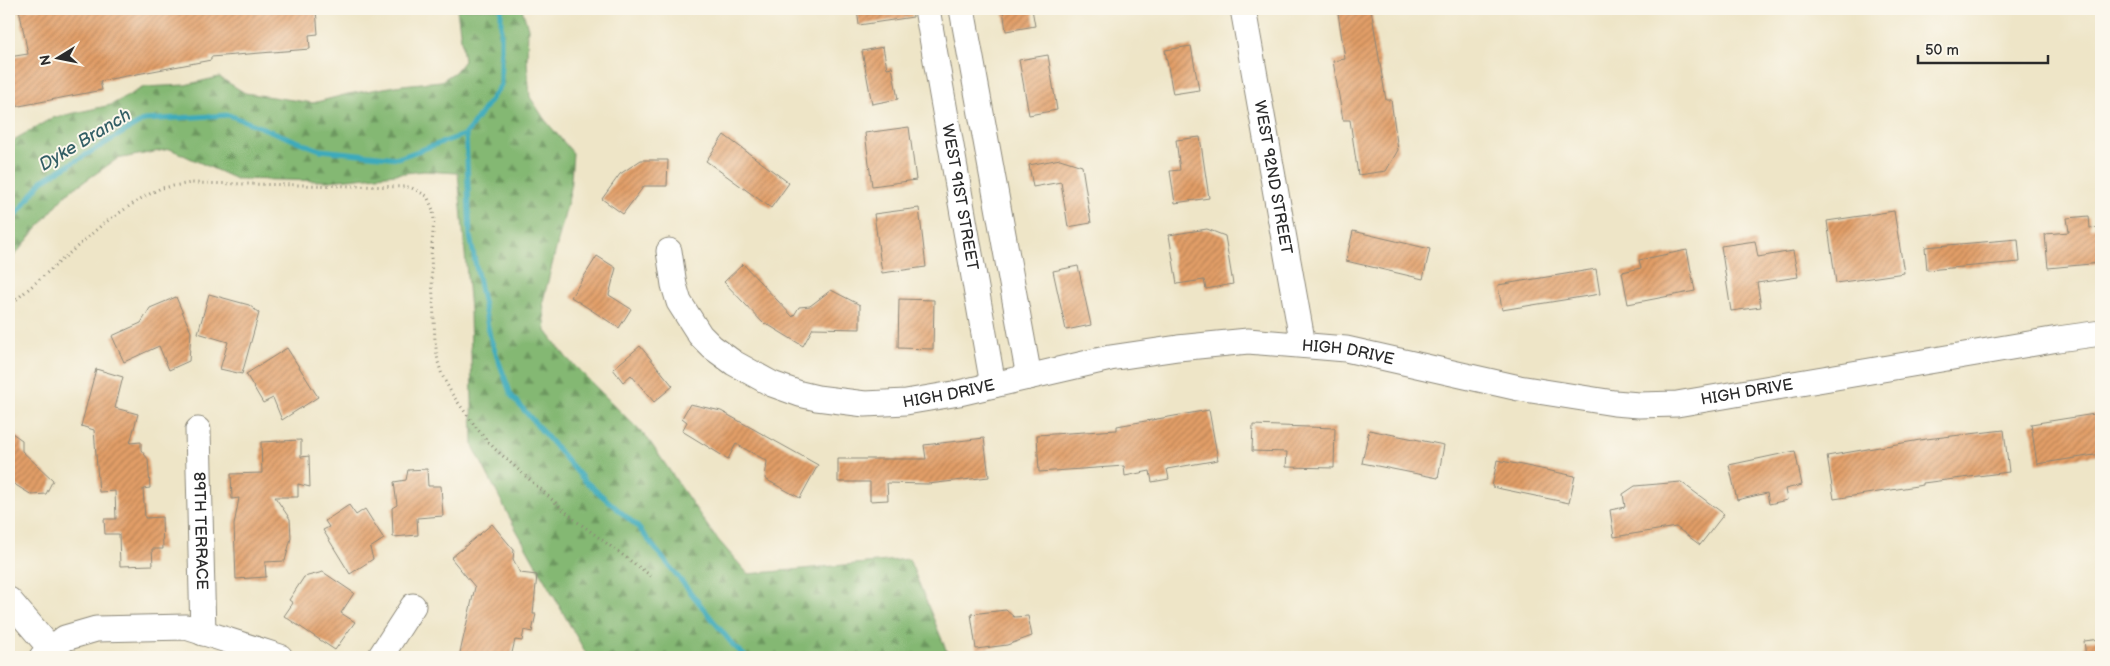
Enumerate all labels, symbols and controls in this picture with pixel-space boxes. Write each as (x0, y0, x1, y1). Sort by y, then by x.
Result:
north arrow (32, 32, 82, 82)
scale bar (1918, 32, 2048, 64)
text: 50 m (1925, 41, 1959, 60)
text: N (36, 54, 55, 67)
street label: WEST 92ND STREET (1250, 99, 1296, 256)
water label: Dyke Branch (35, 104, 135, 176)
street label: WEST 91ST STREET (938, 123, 982, 272)
street label: HIGH DRIVE (1301, 336, 1396, 369)
street label: HIGH DRIVE (1699, 375, 1794, 409)
street label: HIGH DRIVE (901, 376, 997, 412)
street label: 89TH TERRACE (190, 472, 211, 590)

